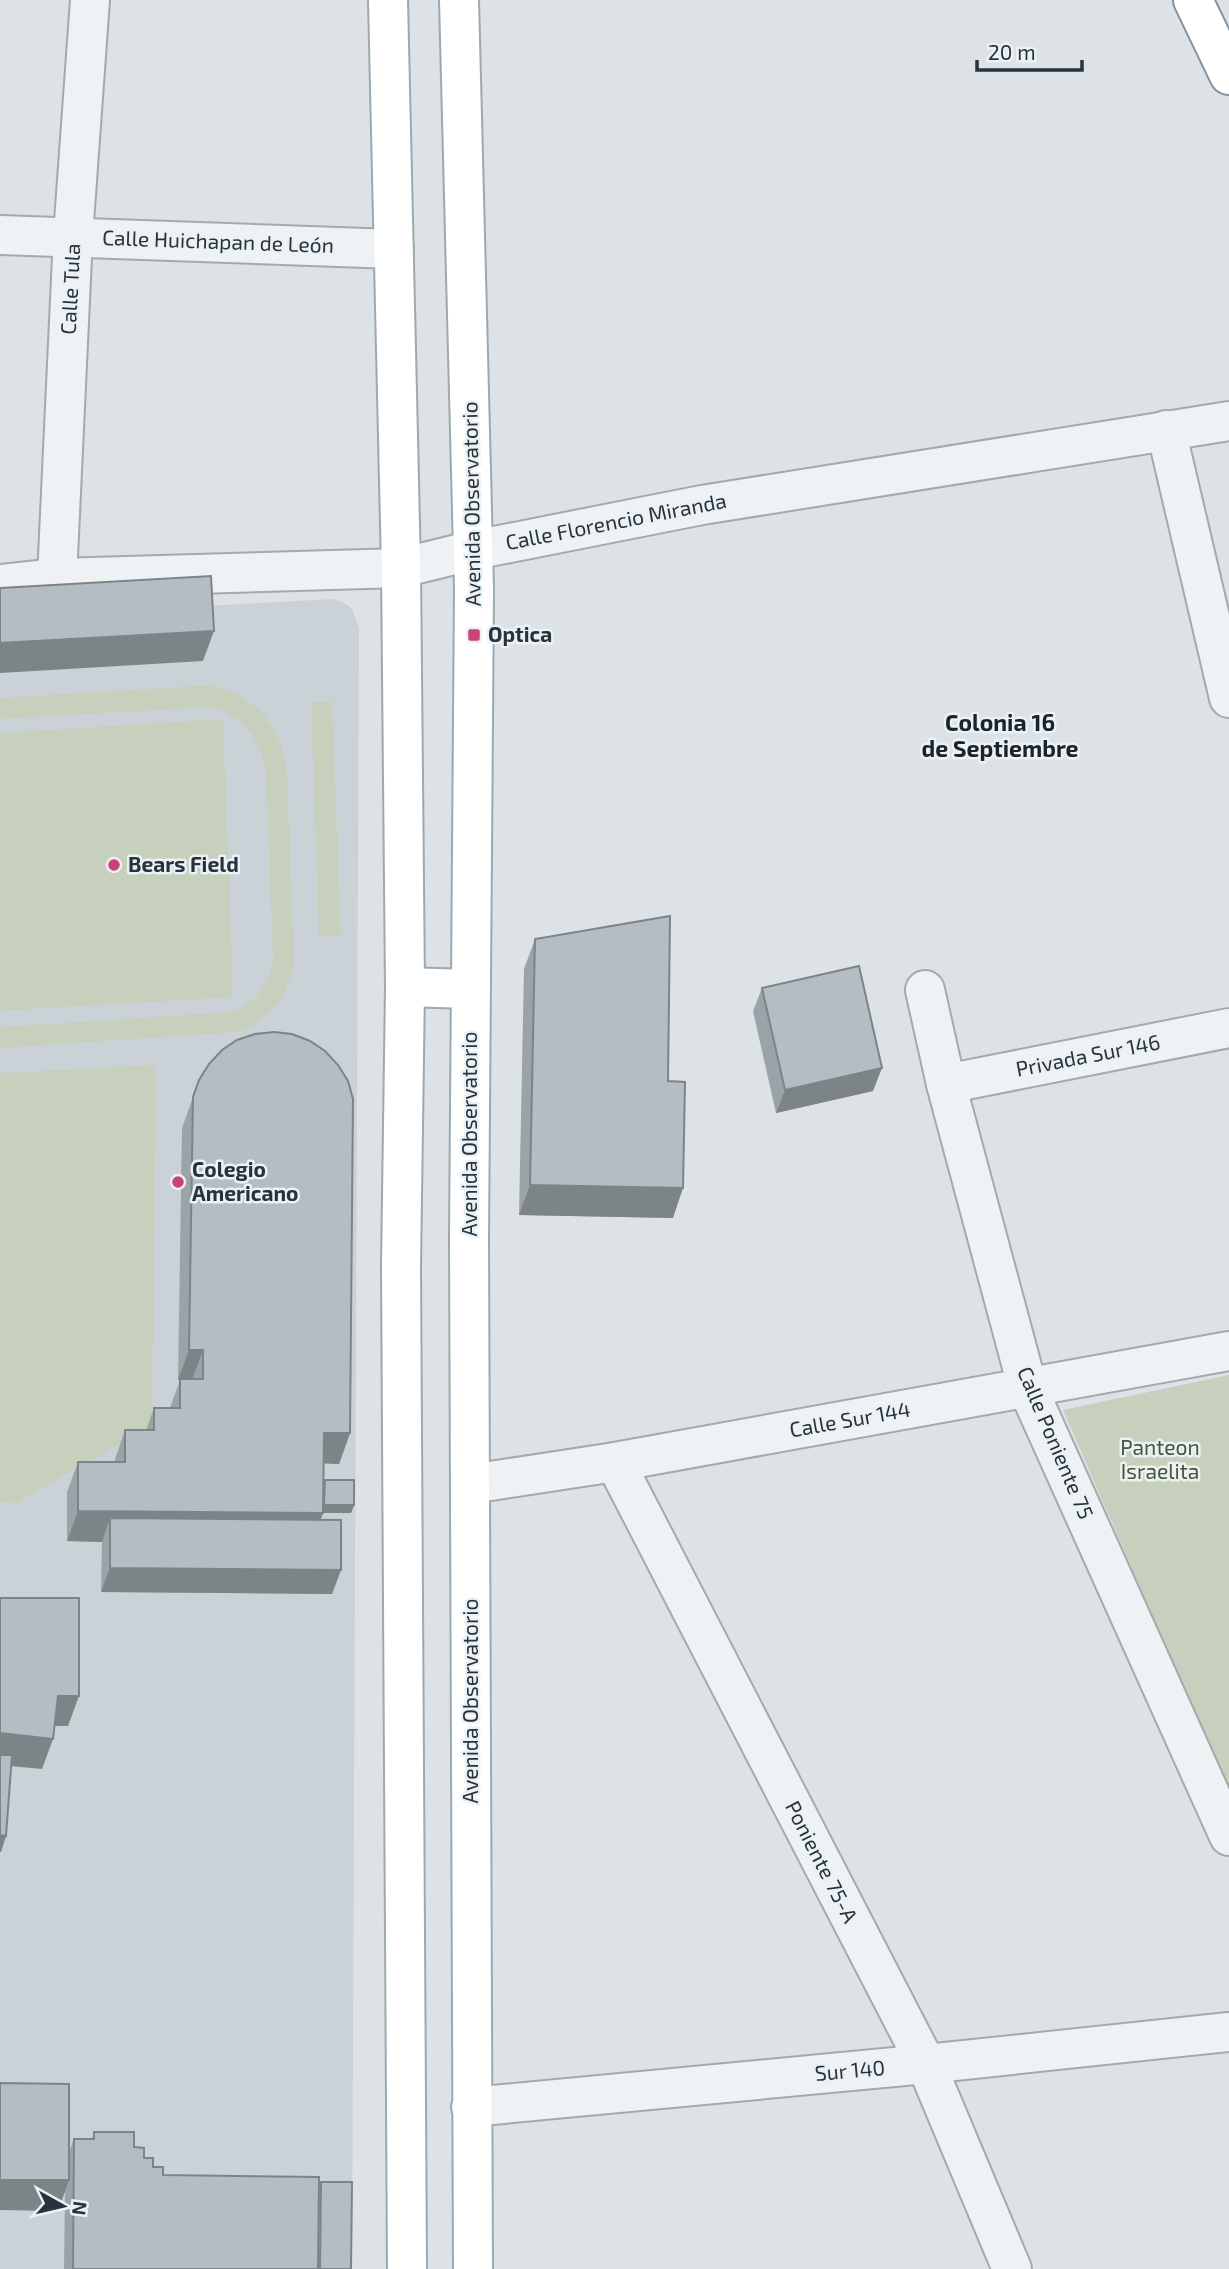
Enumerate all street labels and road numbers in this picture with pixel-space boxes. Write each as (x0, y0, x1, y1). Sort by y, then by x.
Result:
street label: Calle Huichapan de León (102, 224, 334, 257)
street label: Calle Tula (55, 243, 84, 335)
street label: Avenida Observatorio (456, 401, 485, 607)
street label: Calle Florencio Miranda (503, 487, 728, 554)
street label: Privada Sur 146 (1013, 1028, 1162, 1081)
street label: Avenida Observatorio (456, 1032, 481, 1236)
street label: Calle Poniente 75 (1013, 1363, 1100, 1522)
street label: Calle Sur 144 (787, 1396, 912, 1441)
street label: Avenida Observatorio (457, 1599, 482, 1803)
street label: Poniente 75-A (781, 1796, 864, 1926)
street label: Sur 140 (814, 2054, 886, 2085)

